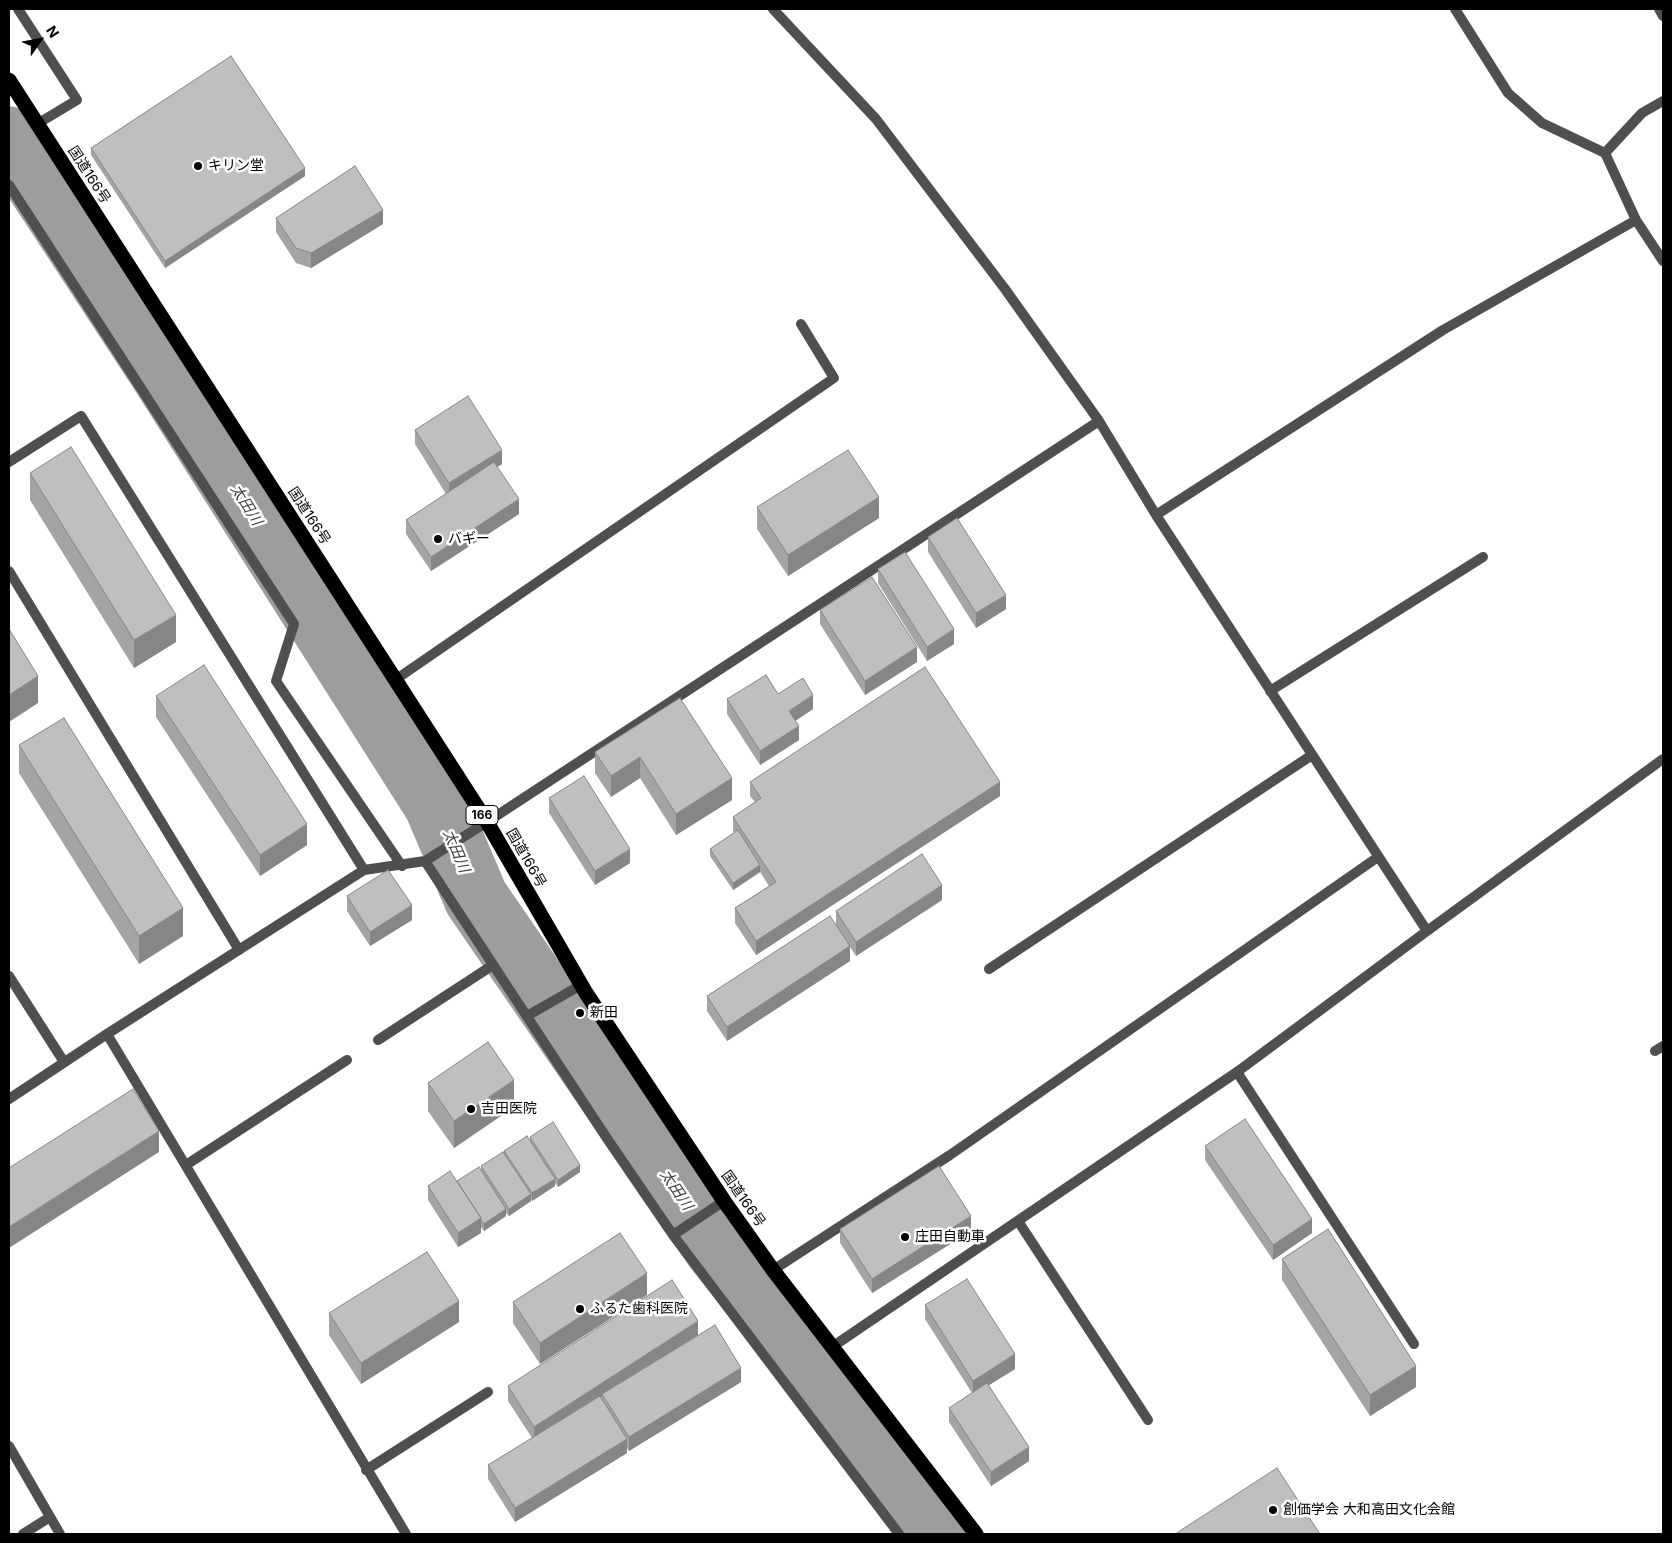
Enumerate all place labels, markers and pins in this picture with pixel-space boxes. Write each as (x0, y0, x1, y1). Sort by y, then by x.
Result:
place label: キリン堂 (208, 158, 264, 174)
marker: キリン堂 (192, 160, 204, 172)
place label: バギー (448, 531, 490, 547)
marker: バギー (432, 533, 444, 545)
place label: 新田 (590, 1005, 618, 1021)
marker: 新田 (574, 1007, 586, 1019)
place label: 吉田医院 (481, 1101, 537, 1117)
marker: 吉田医院 (465, 1103, 477, 1115)
place label: 庄田自動車 (915, 1229, 985, 1245)
marker: 庄田自動車 (899, 1231, 911, 1243)
place label: ふるた歯科医院 (590, 1301, 688, 1317)
marker: ふるた歯科医院 (574, 1303, 586, 1315)
place label: 創価学会 大和高田文化会館 (1283, 1502, 1455, 1518)
marker: 創価学会 大和高田文化会館 (1267, 1504, 1279, 1516)

